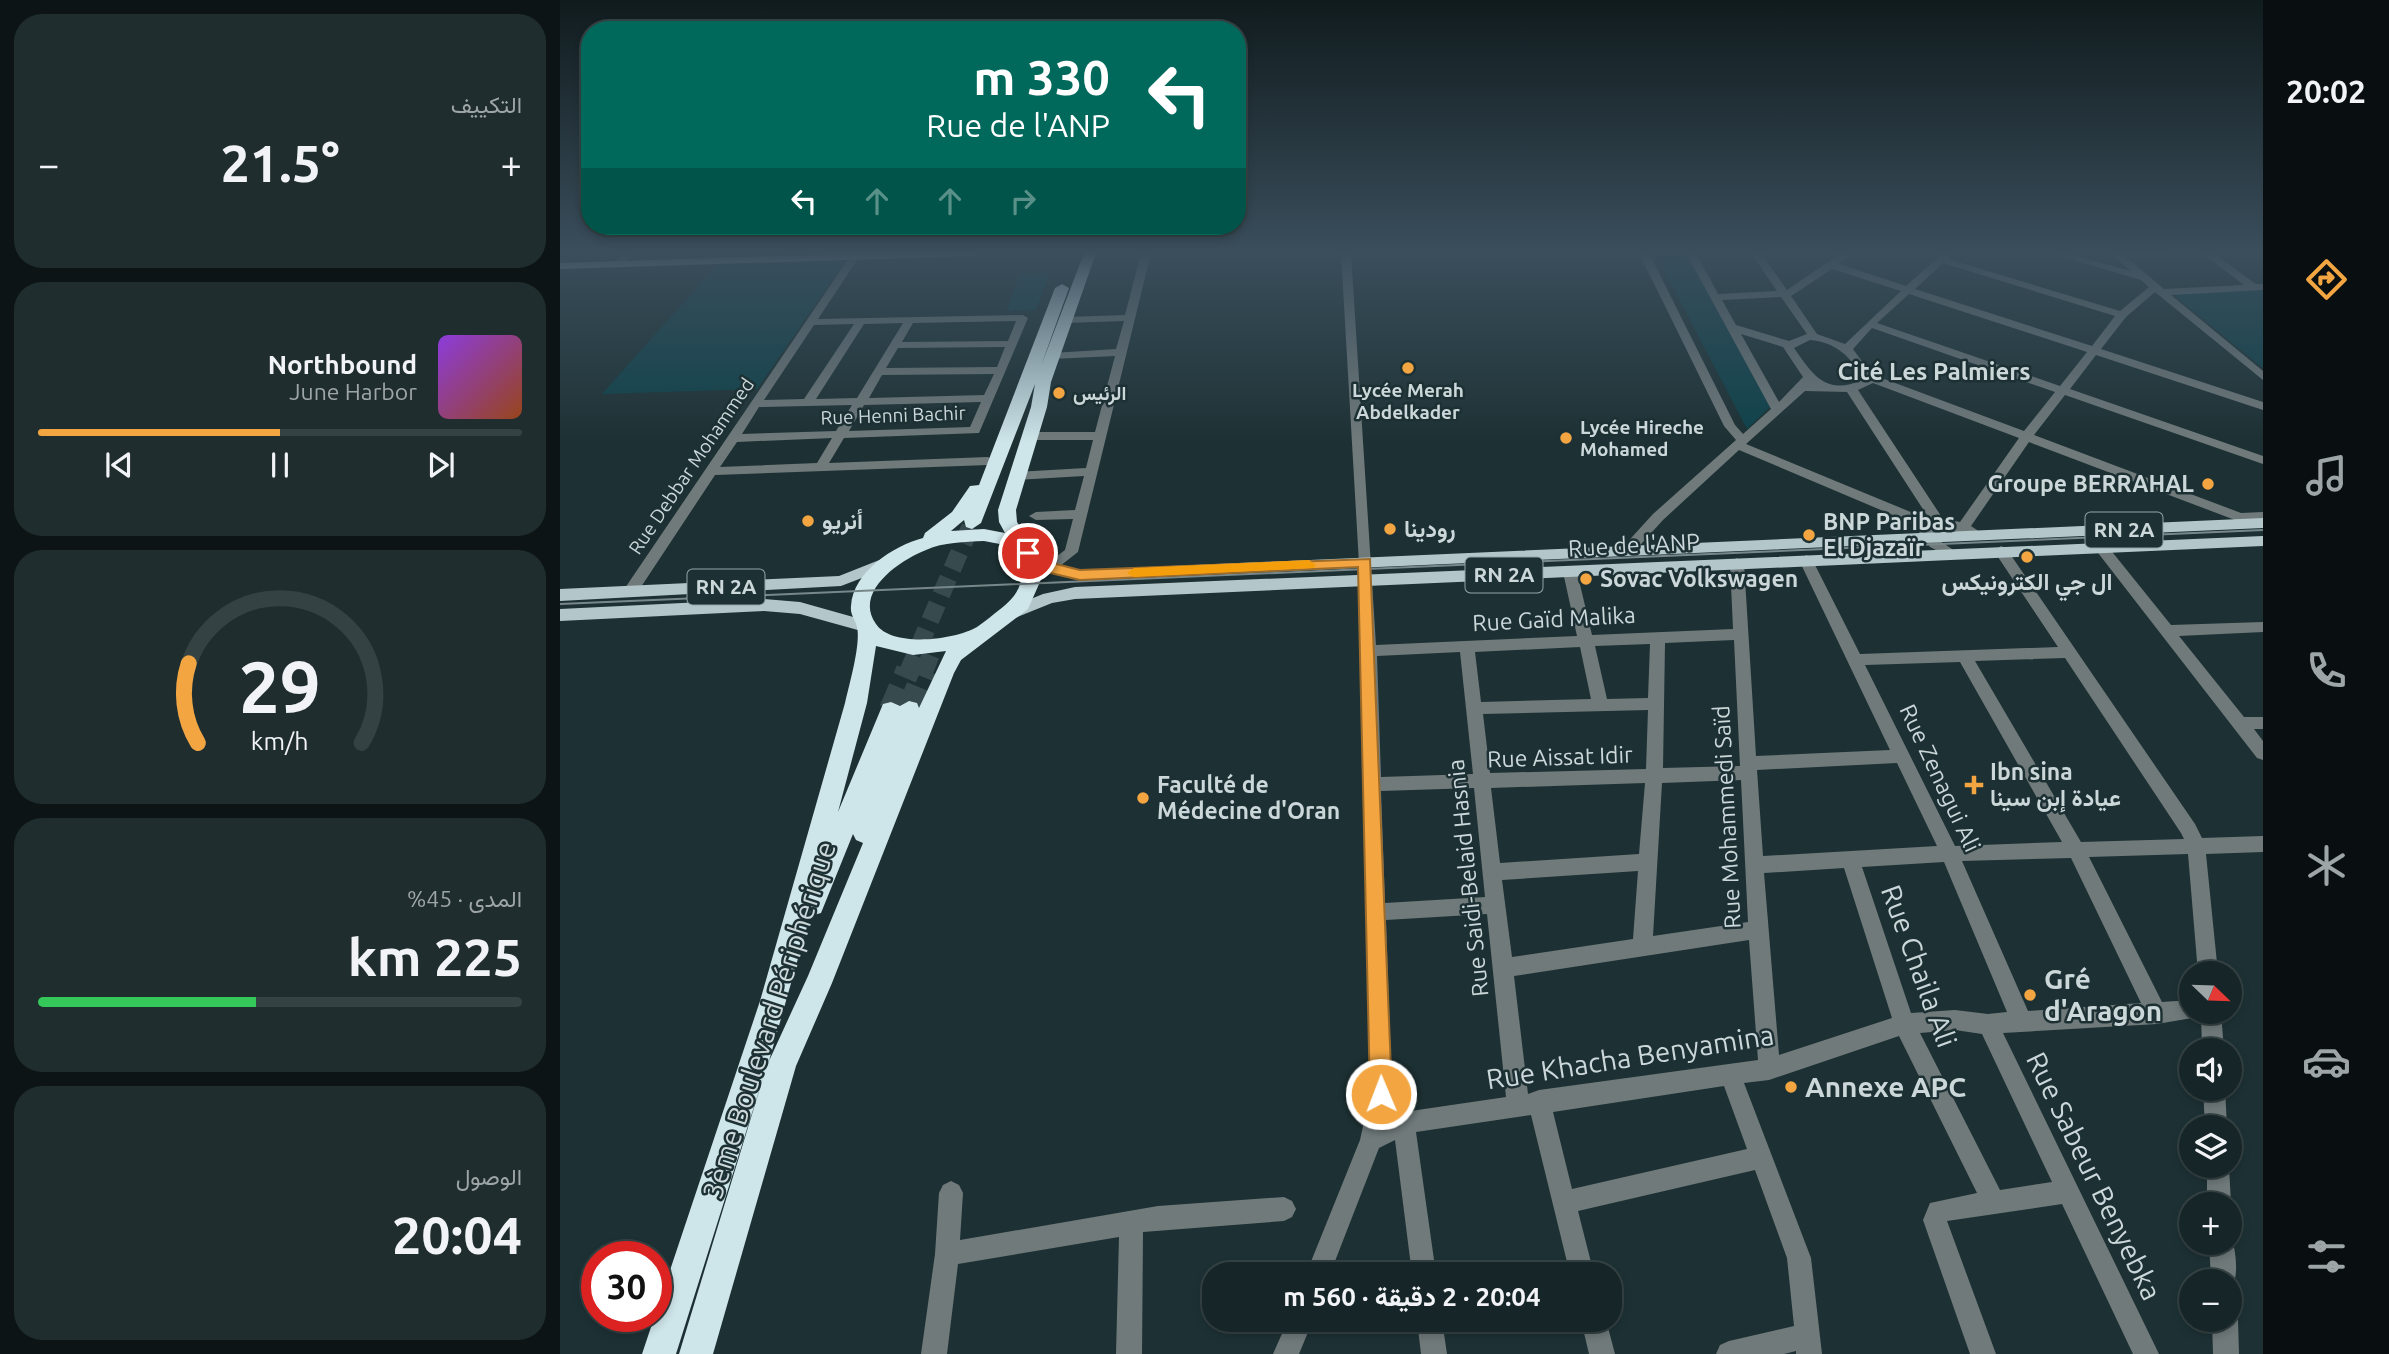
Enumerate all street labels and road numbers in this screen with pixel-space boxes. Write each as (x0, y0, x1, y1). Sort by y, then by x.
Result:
street label: Rue Debbar Mohammed (624, 374, 758, 558)
street label: Rue Henni Bachir (820, 401, 966, 429)
road number: RN 2A (2086, 512, 2162, 548)
street label: Rue de l'ANP (1567, 529, 1701, 560)
road number: RN 2A (1466, 558, 1542, 592)
road number: RN 2A (688, 570, 764, 604)
street label: Rue Gaïd Malika (1472, 602, 1636, 635)
street label: Rue Zenagui Ali (1895, 700, 1986, 856)
street label: Rue Mohammedi Saïd (1708, 705, 1745, 929)
street label: Rue Aissat Idir (1487, 741, 1634, 772)
street label: Rue Saidi-Belaid Hasnia (1443, 758, 1492, 998)
street label: 3ème Boulevard Périphérique (696, 837, 841, 1202)
street label: Rue Chaila Ali (1876, 881, 1963, 1051)
street label: Rue Khacha Benyamina (1484, 1018, 1776, 1095)
street label: Rue Sabeur Benyebka (2021, 1047, 2168, 1305)

